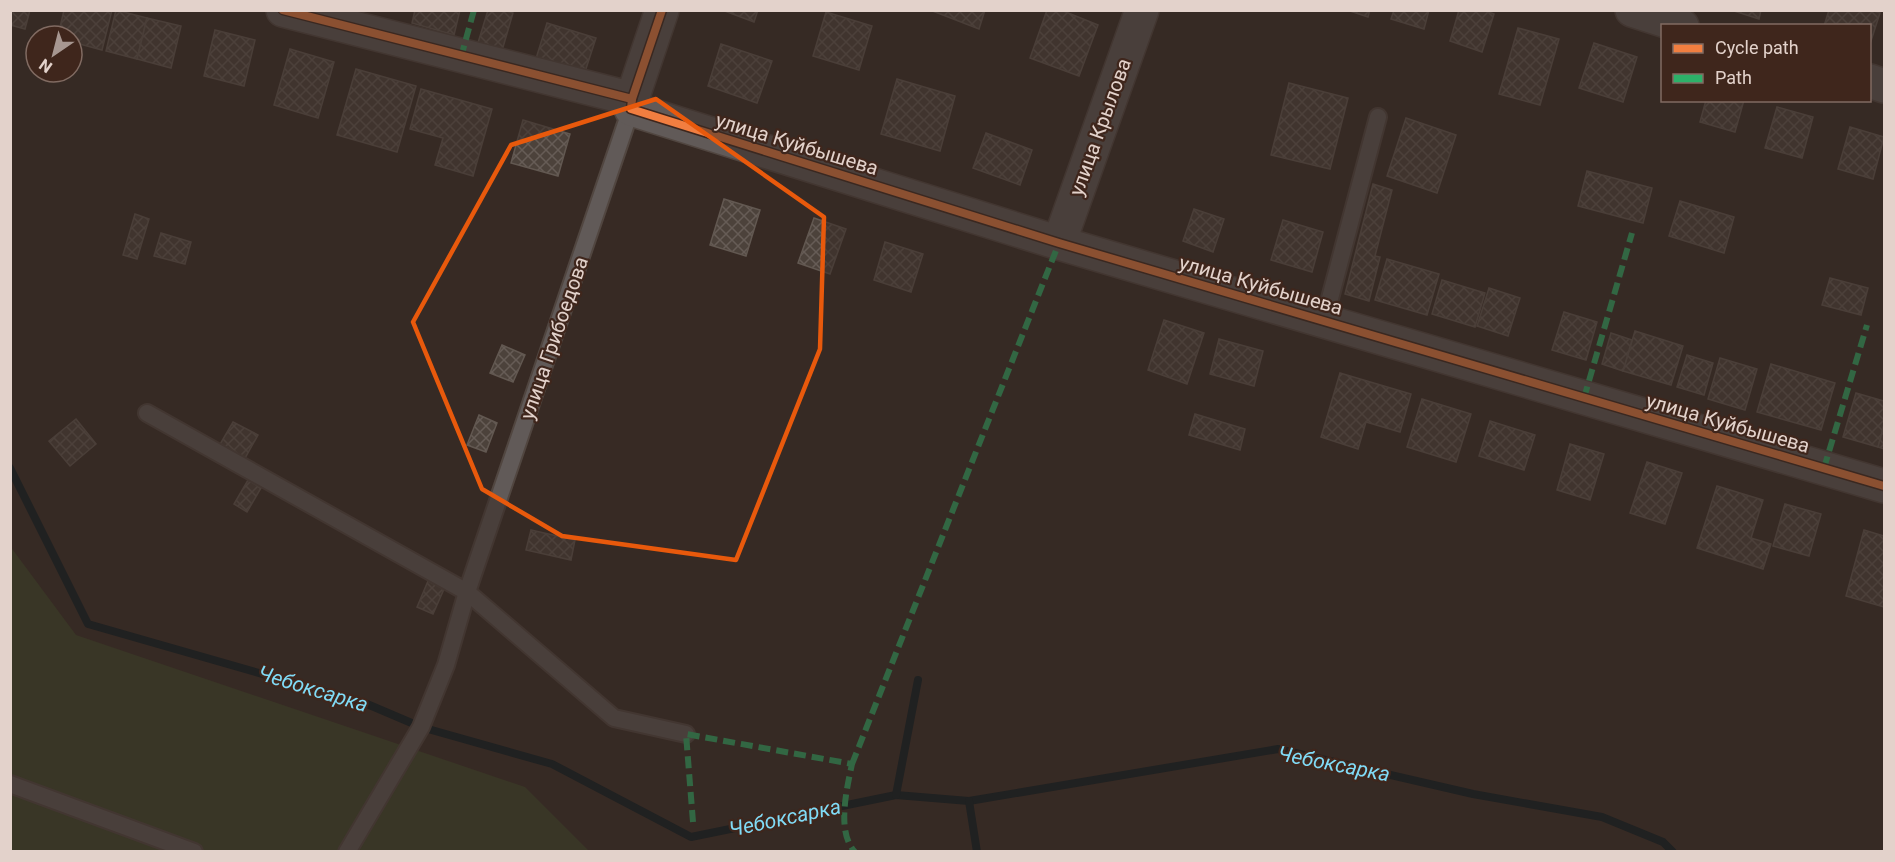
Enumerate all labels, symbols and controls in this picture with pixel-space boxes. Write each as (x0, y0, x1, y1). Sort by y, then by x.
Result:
north arrow (24, 24, 84, 84)
legend (1661, 24, 1871, 102)
text: Cycle path (1715, 37, 1799, 58)
text: N (36, 55, 56, 77)
street label: улица Крылова (1064, 55, 1136, 199)
text: Path (1715, 67, 1752, 88)
street label: улица Куйбышева (713, 108, 881, 180)
street label: улица Куйбышева (1176, 250, 1346, 320)
street label: улица Грибоедова (515, 253, 593, 423)
street label: улица Куйбышева (1643, 388, 1813, 458)
water label: Чебоксарка (255, 661, 371, 717)
water label: Чебоксарка (1276, 741, 1392, 787)
water label: Чебоксарка (727, 794, 843, 842)

